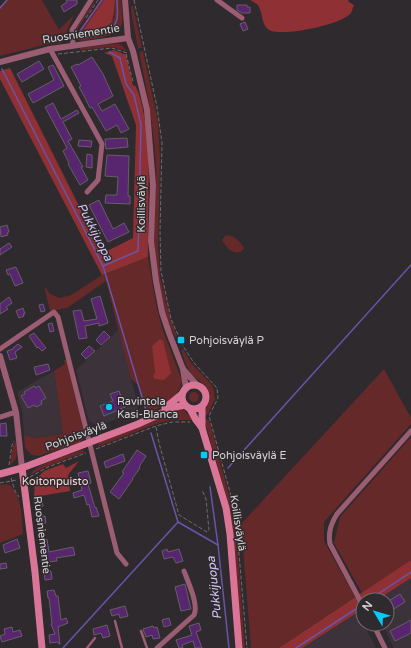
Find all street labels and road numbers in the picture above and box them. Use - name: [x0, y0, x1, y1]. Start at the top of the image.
- street label: Ruosniementie: [41, 21, 121, 47]
- street label: Koillisväylä: [135, 176, 148, 232]
- street label: Pohjoisväylä: [43, 418, 109, 454]
- street label: Koillisväylä: [227, 494, 249, 552]
- street label: Ruosniementie: [31, 495, 53, 575]

